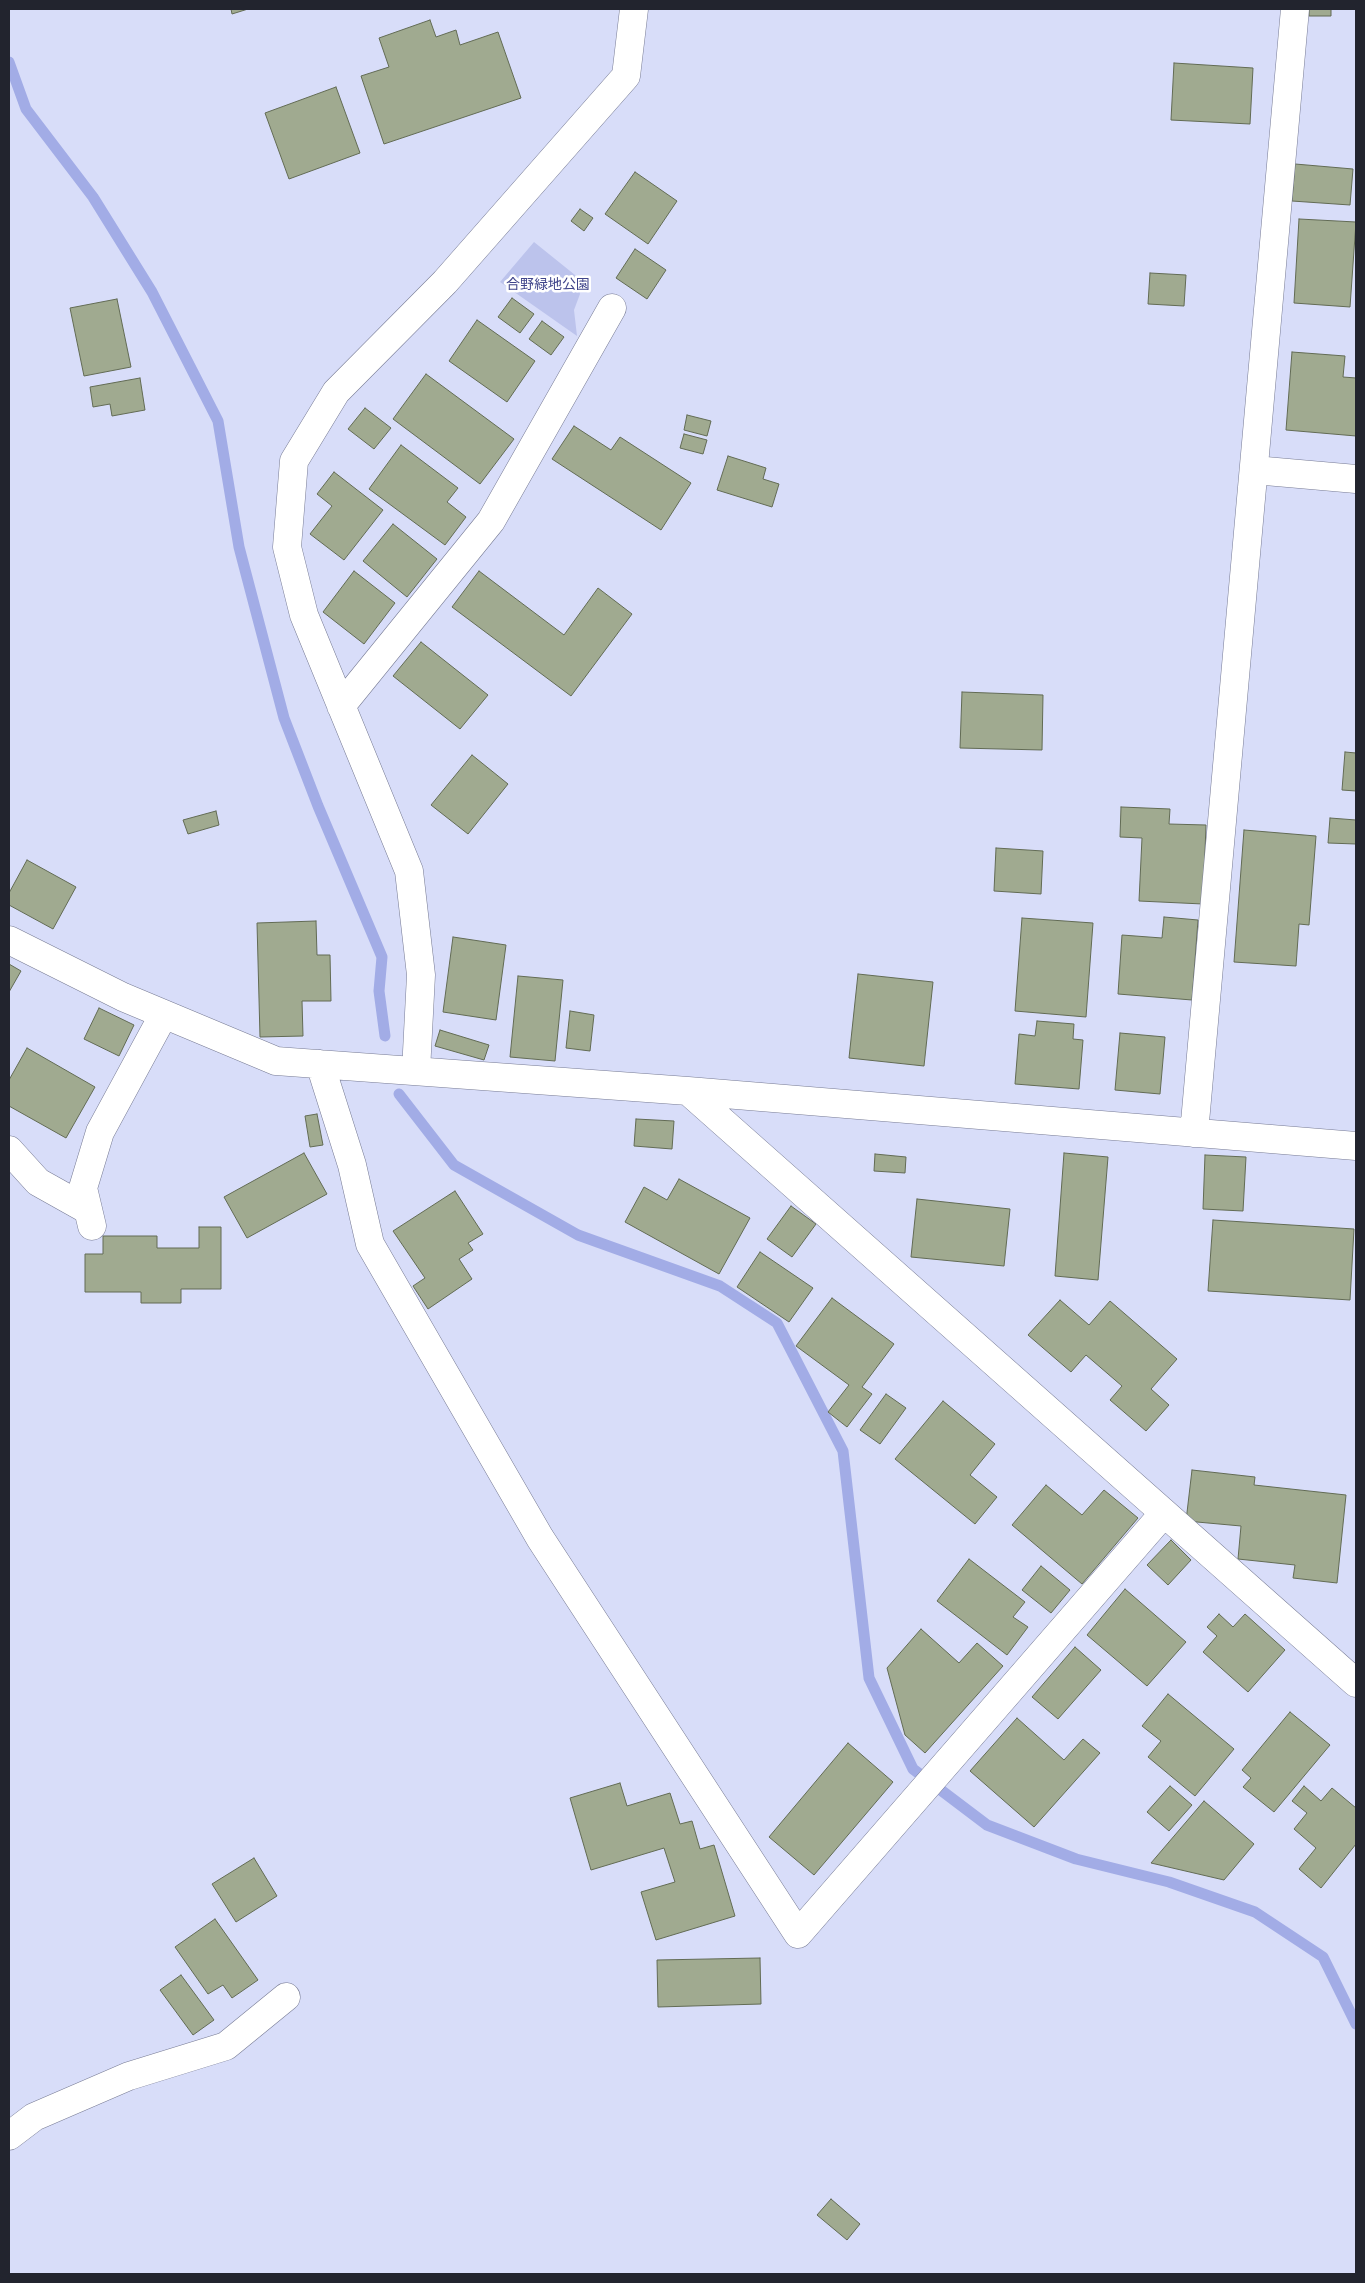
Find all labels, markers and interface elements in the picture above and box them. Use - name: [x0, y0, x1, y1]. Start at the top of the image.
- park label: 合野緑地公園: [506, 277, 590, 293]

